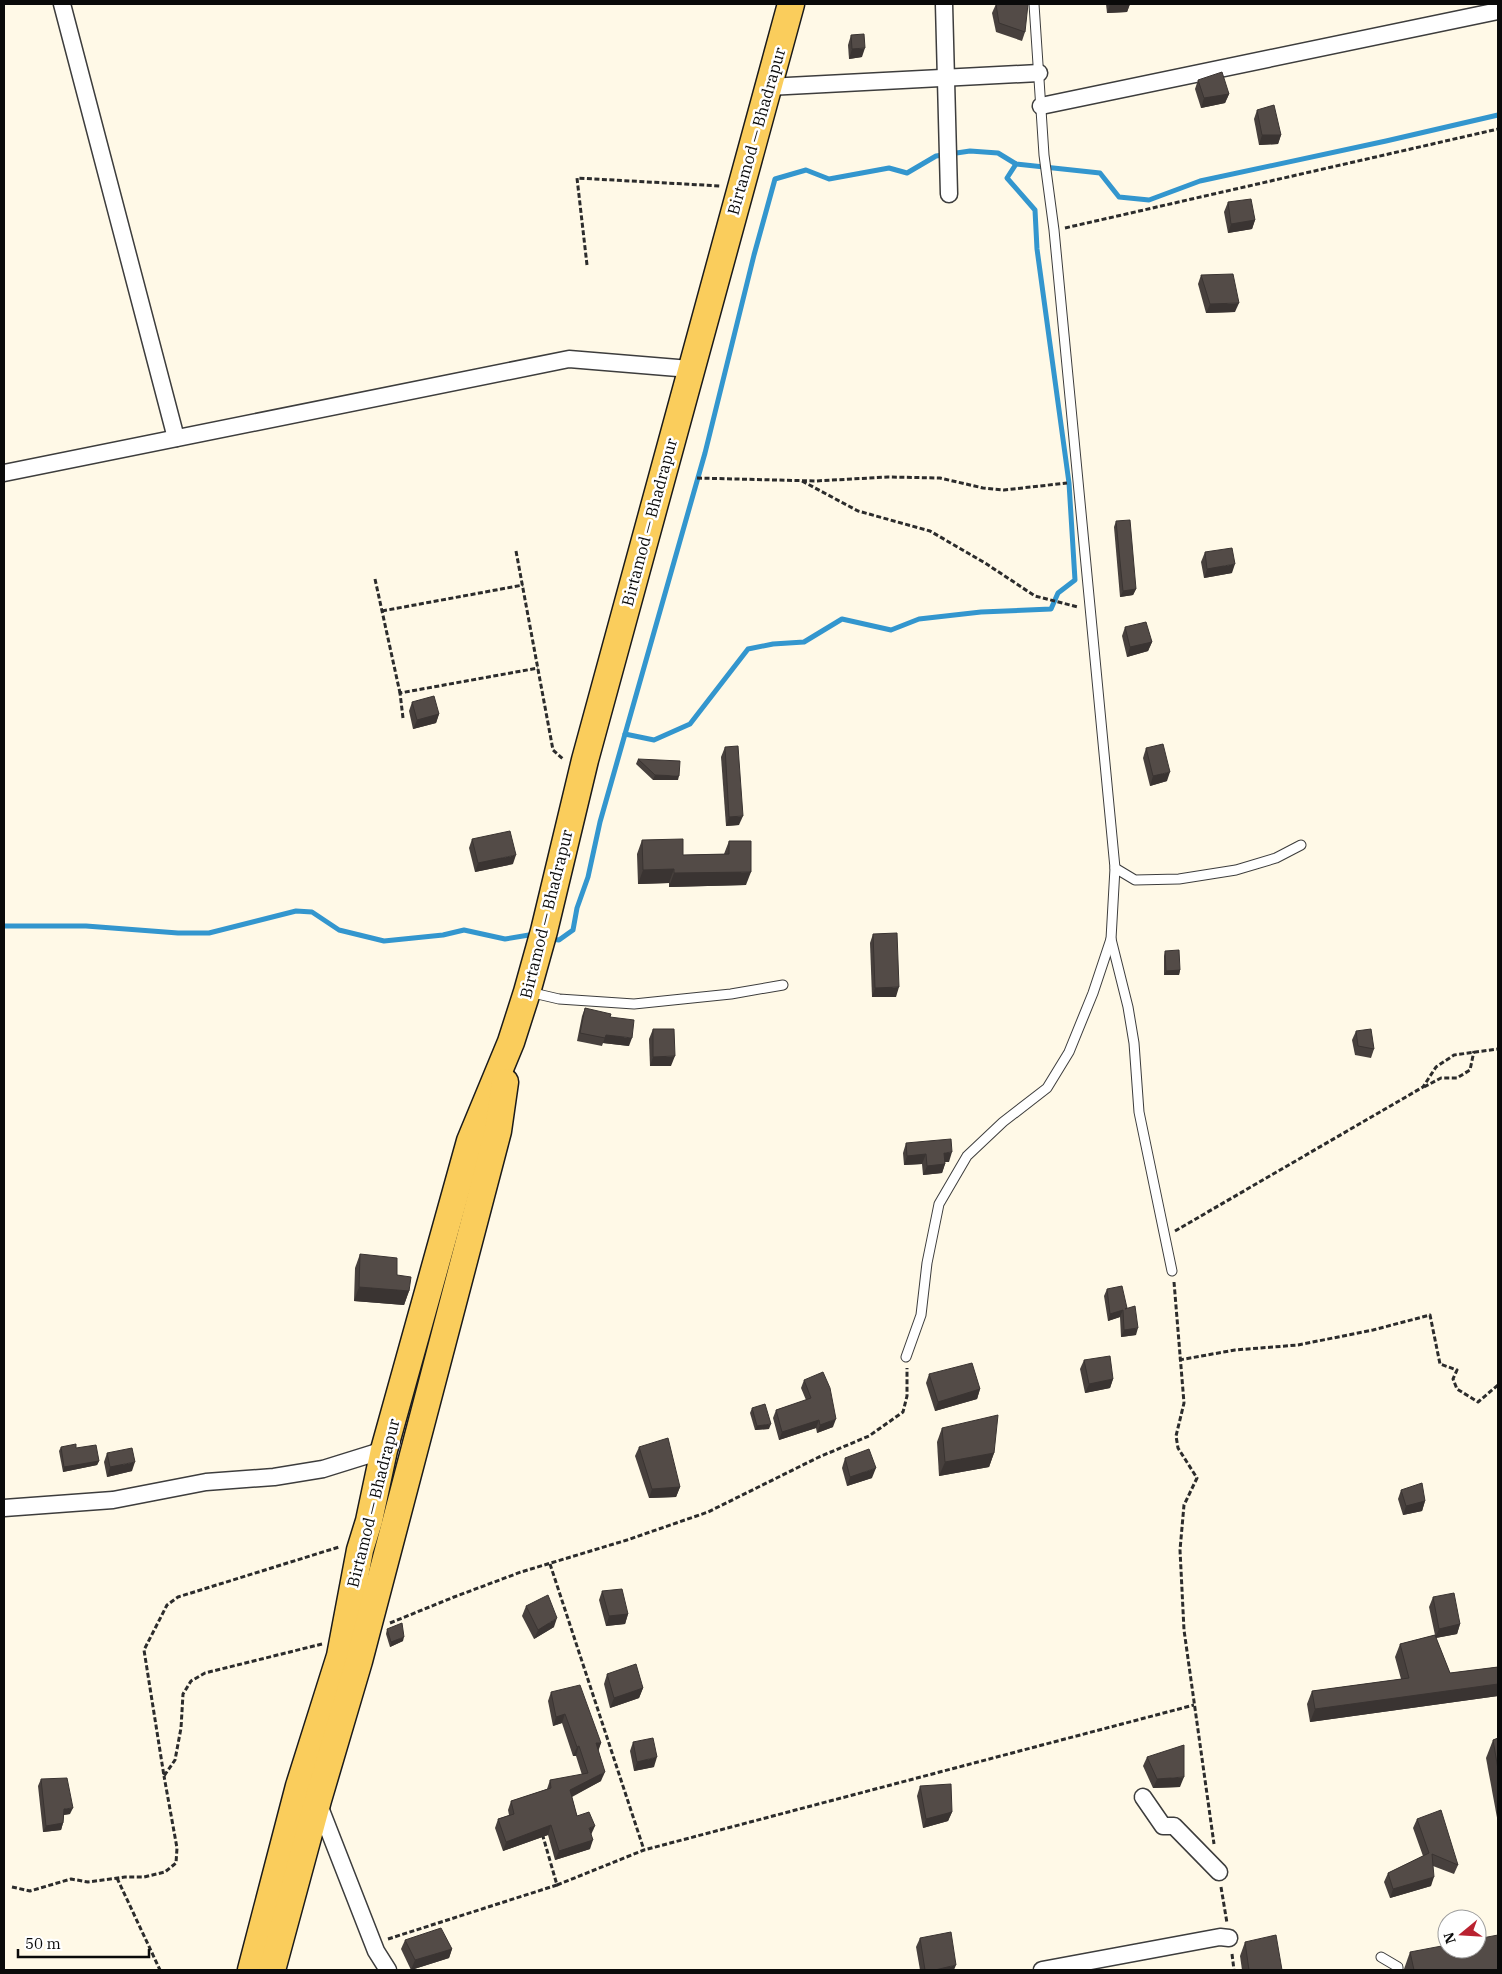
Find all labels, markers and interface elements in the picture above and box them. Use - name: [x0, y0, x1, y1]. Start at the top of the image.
- street label: Birtamod — Bhadrapur: [723, 45, 789, 217]
- street label: Birtamod — Bhadrapur: [617, 436, 681, 608]
- street label: Birtamod — Bhadrapur: [515, 828, 577, 1000]
- street label: Birtamod — Bhadrapur: [342, 1417, 404, 1589]
- north arrow: [1437, 1909, 1487, 1959]
- scale bar: [18, 1926, 149, 1958]
- text: N: [1439, 1930, 1460, 1946]
- text: 50 m: [25, 1934, 61, 1953]

